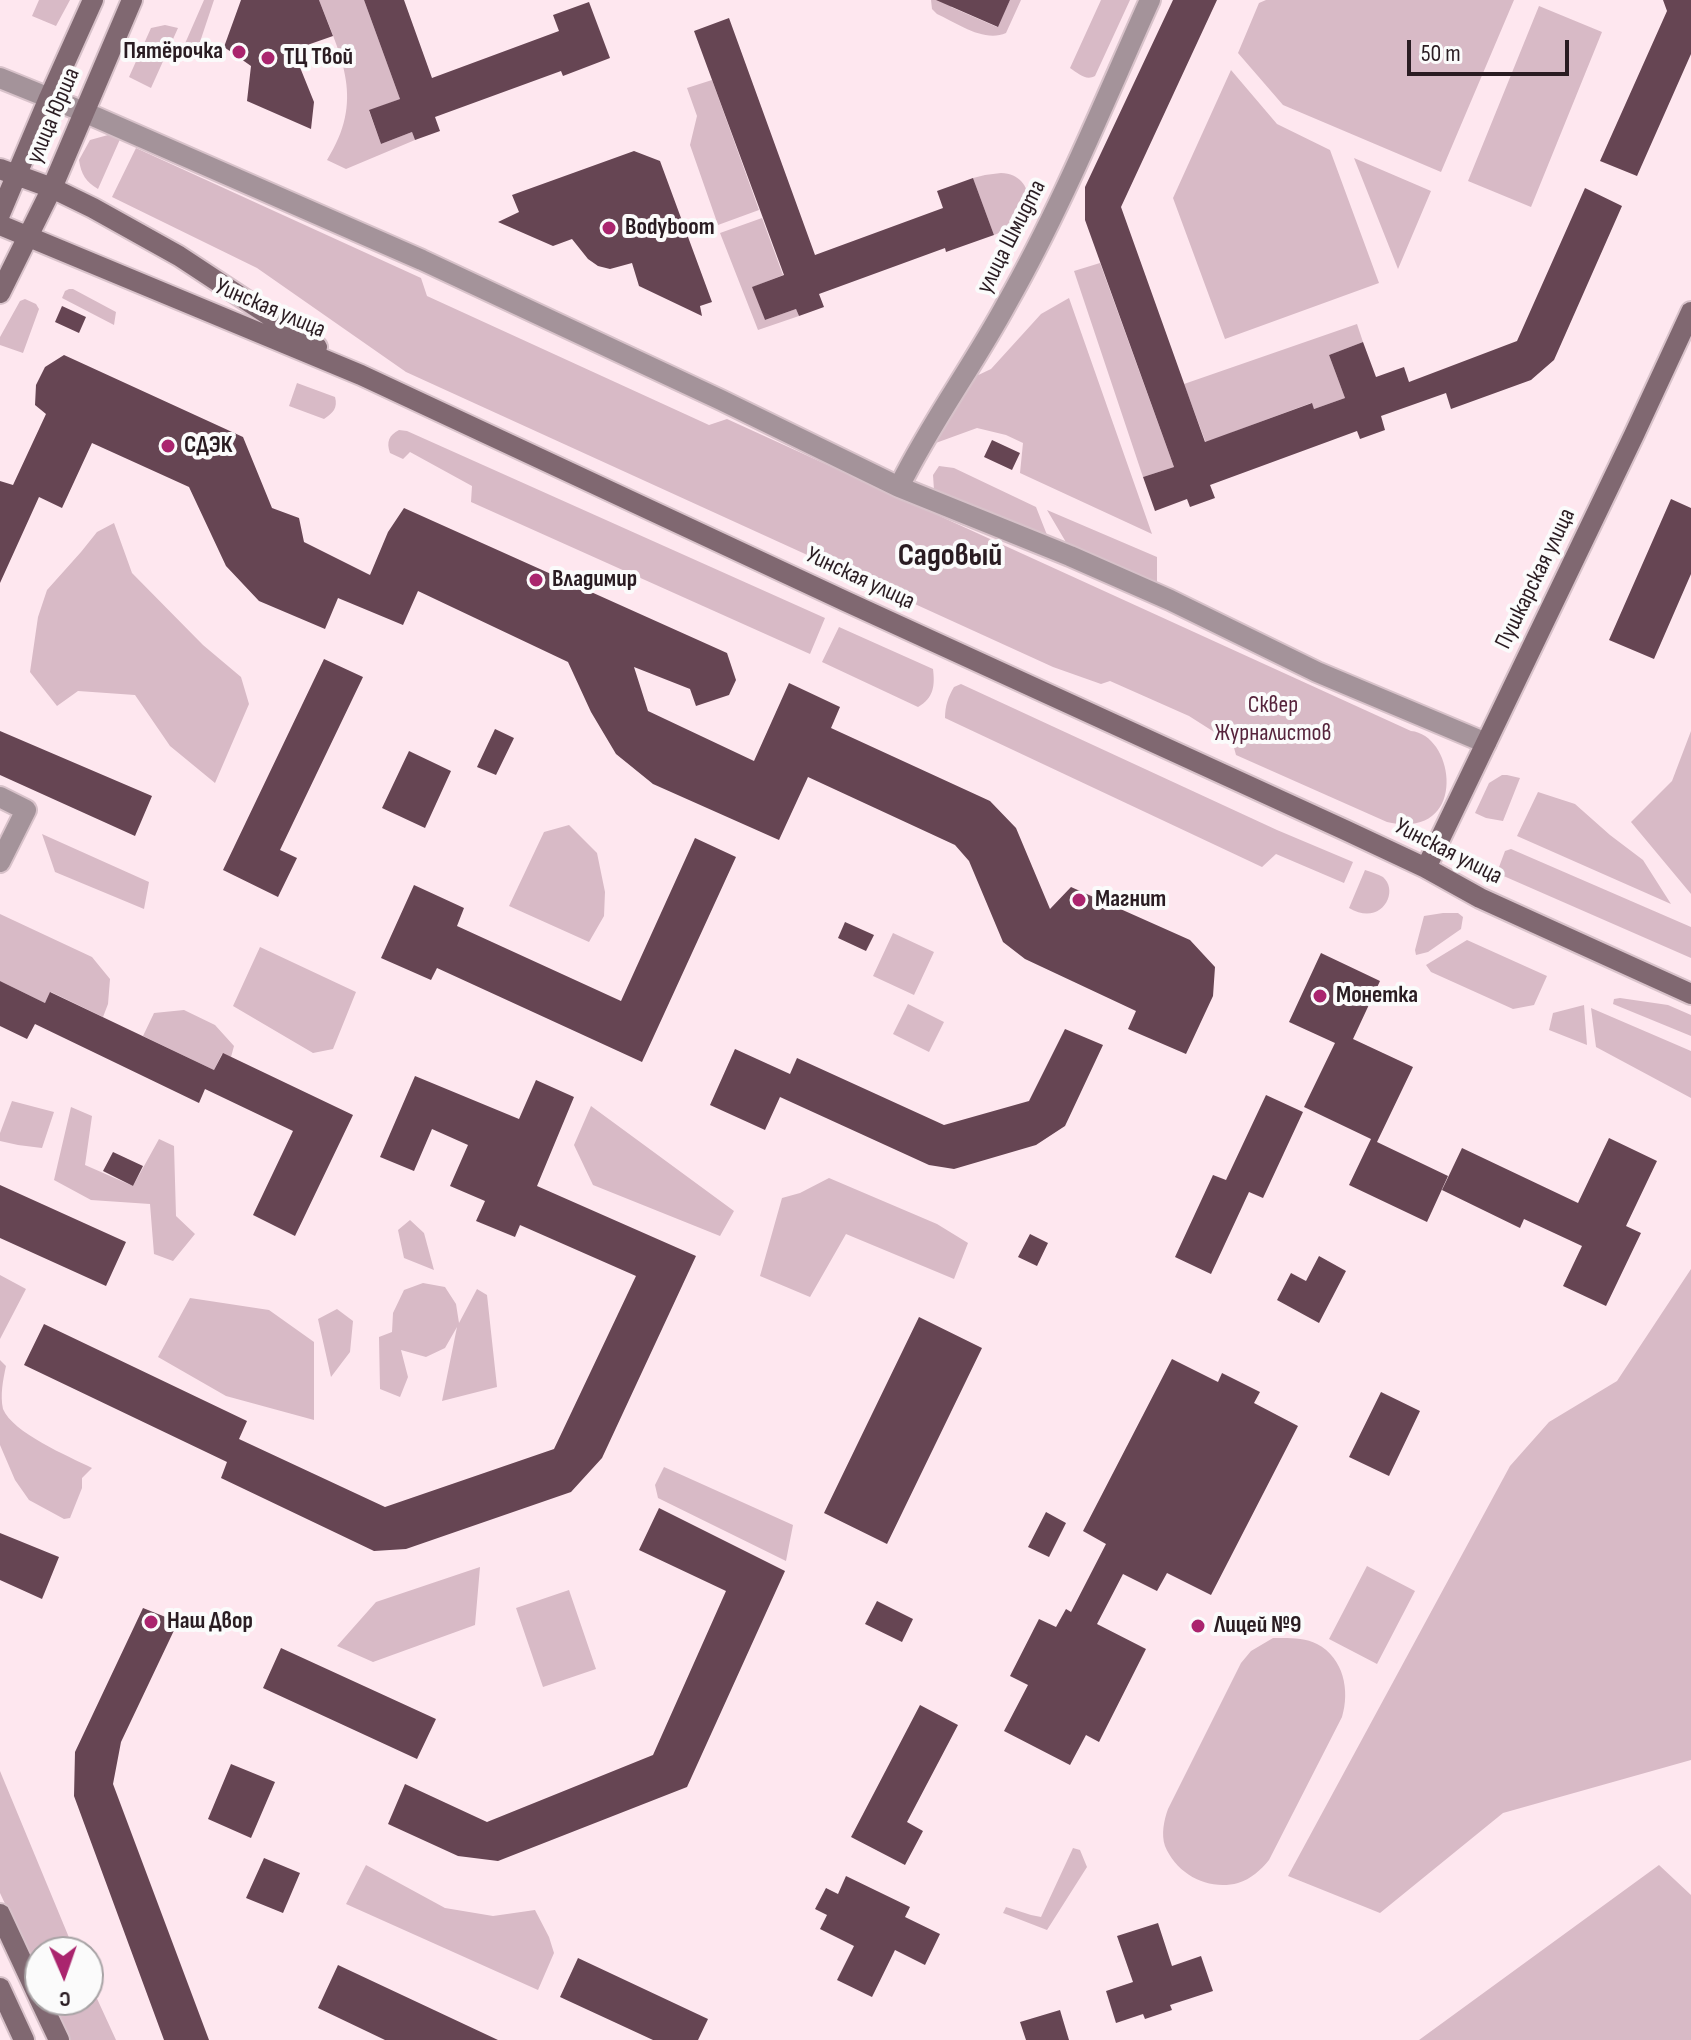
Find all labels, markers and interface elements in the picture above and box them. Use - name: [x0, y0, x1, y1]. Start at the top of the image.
- scale bar: [1411, 24, 1573, 74]
- place label: Пятёрочка: [123, 38, 223, 66]
- text: 50 m: [1421, 39, 1461, 68]
- marker: Пятёрочка: [230, 43, 248, 61]
- place label: ТЦ Твой: [284, 44, 353, 72]
- marker: ТЦ Твой: [259, 49, 277, 67]
- street label: улица Юрша: [21, 64, 87, 168]
- street label: улица Шмидта: [971, 175, 1053, 299]
- place label: Bodyboom: [625, 214, 715, 242]
- marker: Bodyboom: [600, 219, 618, 237]
- street label: Уинская улица: [211, 273, 329, 345]
- place label: СДЭК: [184, 432, 232, 460]
- marker: СДЭК: [159, 437, 177, 455]
- street label: Пушкарская улица: [1490, 504, 1582, 654]
- district label: Садовый: [898, 538, 1002, 576]
- street label: Уинская улица: [801, 541, 919, 617]
- place label: Владимир: [552, 566, 637, 594]
- marker: Владимир: [527, 571, 545, 589]
- park label: Сквер Журналистов: [1214, 692, 1332, 748]
- street label: Уинская улица: [1389, 813, 1507, 891]
- place label: Магнит: [1095, 886, 1166, 914]
- marker: Магнит: [1070, 891, 1088, 909]
- place label: Монетка: [1336, 982, 1418, 1010]
- marker: Монетка: [1311, 987, 1329, 1005]
- place label: Наш Двор: [167, 1608, 253, 1636]
- place label: Лицей №9: [1214, 1612, 1301, 1640]
- marker: Наш Двор: [142, 1613, 160, 1631]
- marker: Лицей №9: [1189, 1617, 1207, 1635]
- north arrow: [24, 1936, 104, 2016]
- text: С: [59, 1985, 71, 2012]

